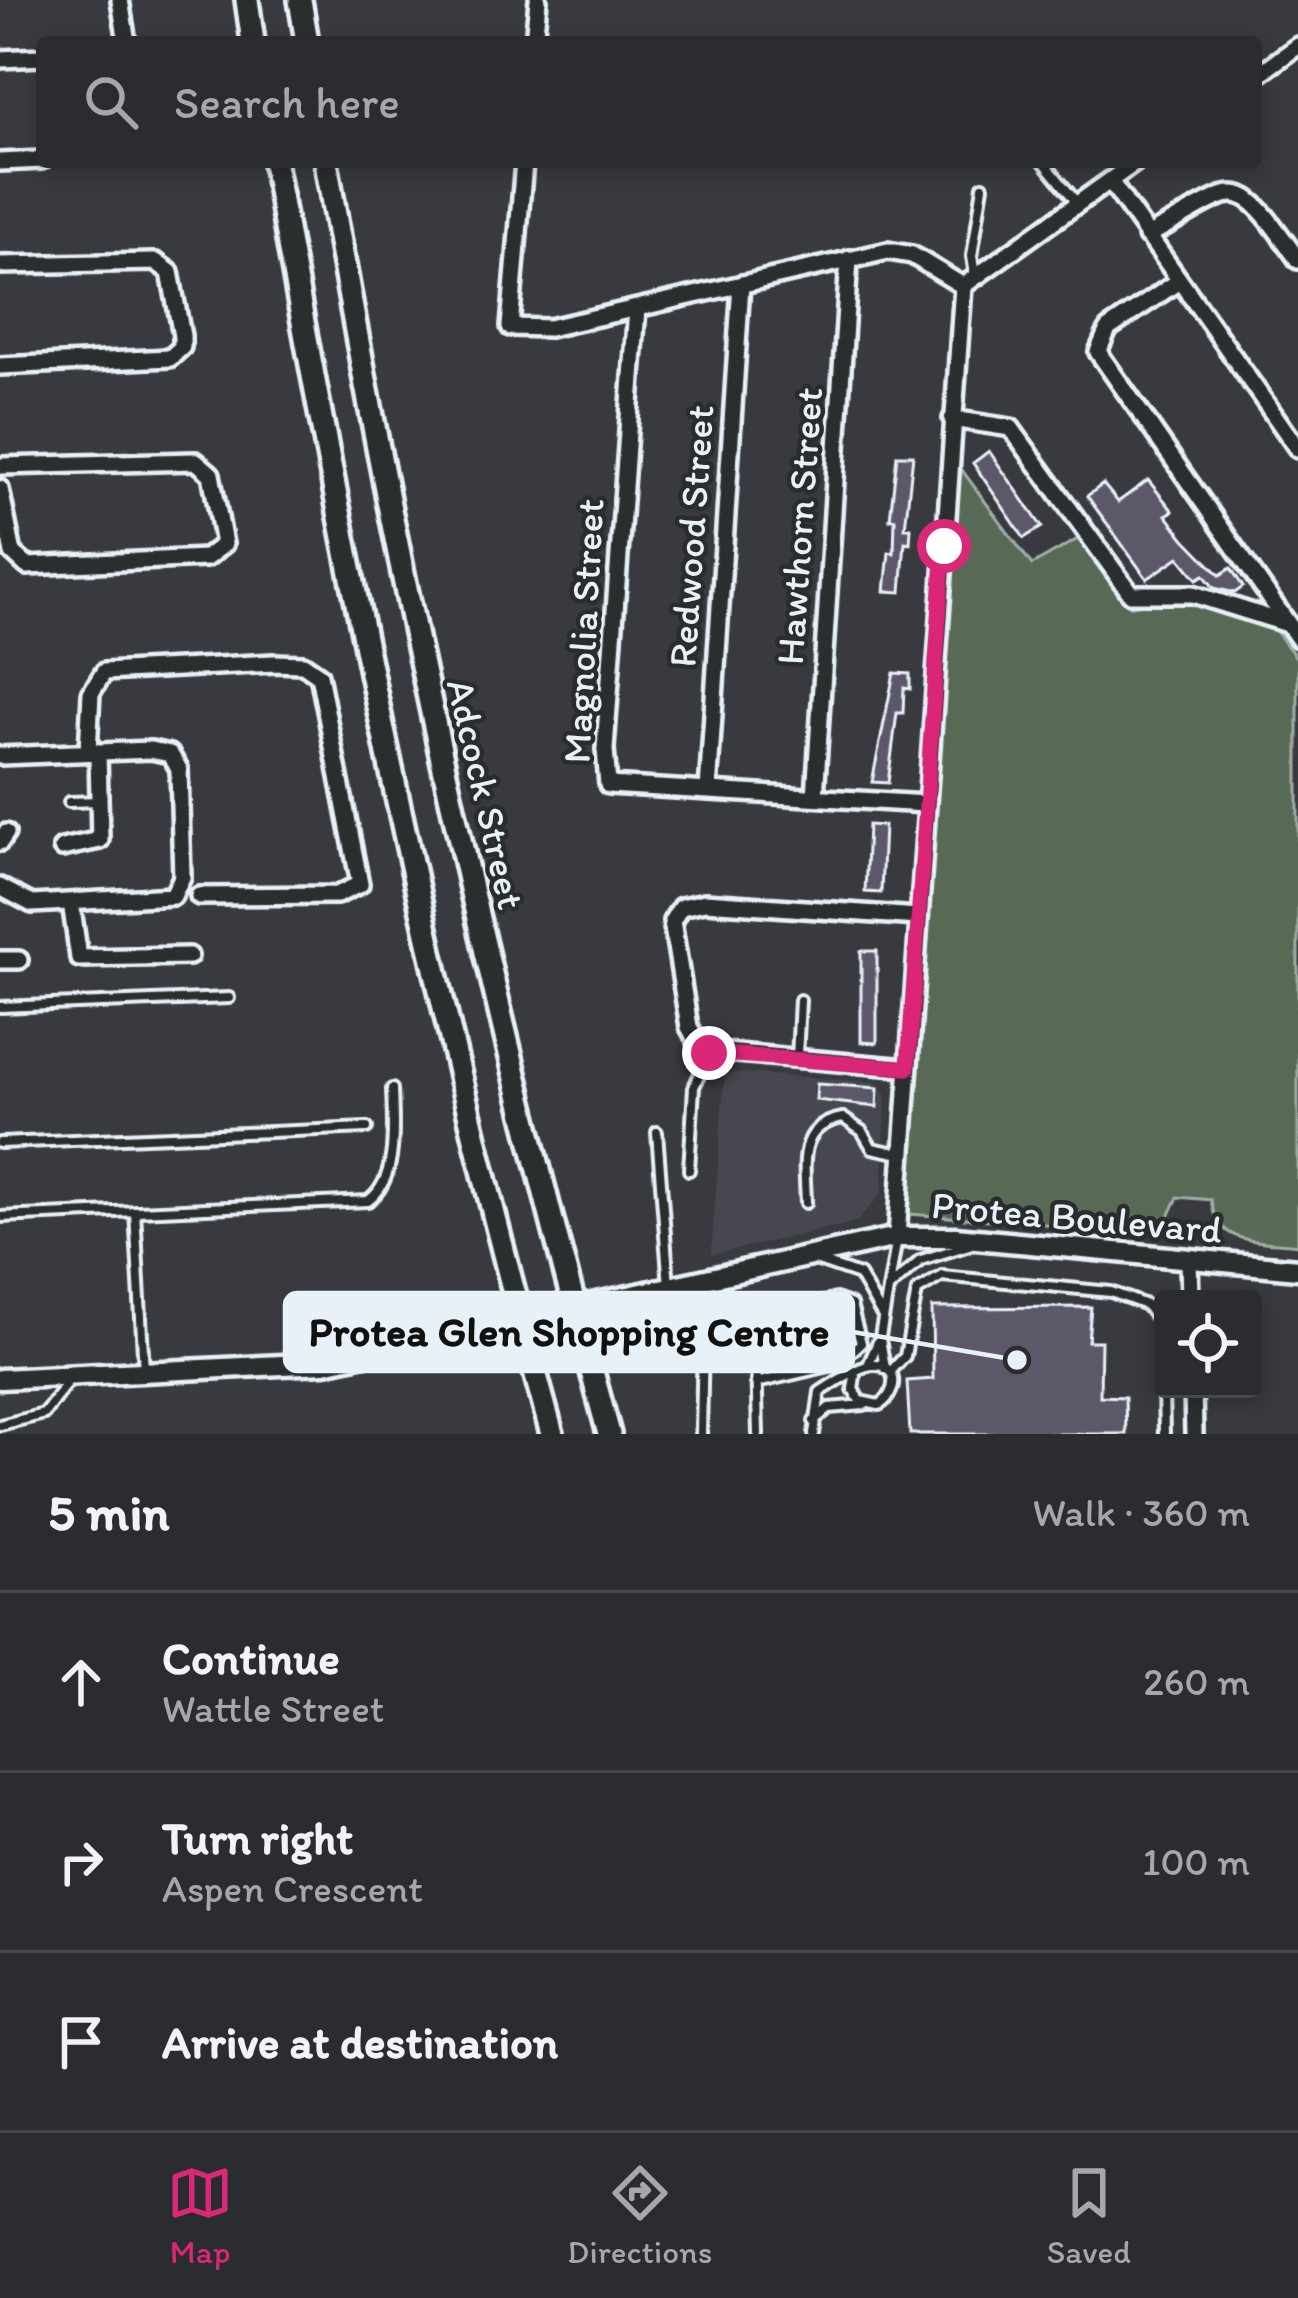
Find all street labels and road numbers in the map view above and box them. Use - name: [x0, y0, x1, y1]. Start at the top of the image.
- street label: Hawthorn Street: [766, 386, 832, 666]
- street label: Redwood Street: [658, 403, 724, 669]
- street label: Magnolia Street: [553, 498, 613, 764]
- street label: Adcock Street: [437, 674, 535, 914]
- street label: Protea Boulevard: [930, 1181, 1225, 1253]

